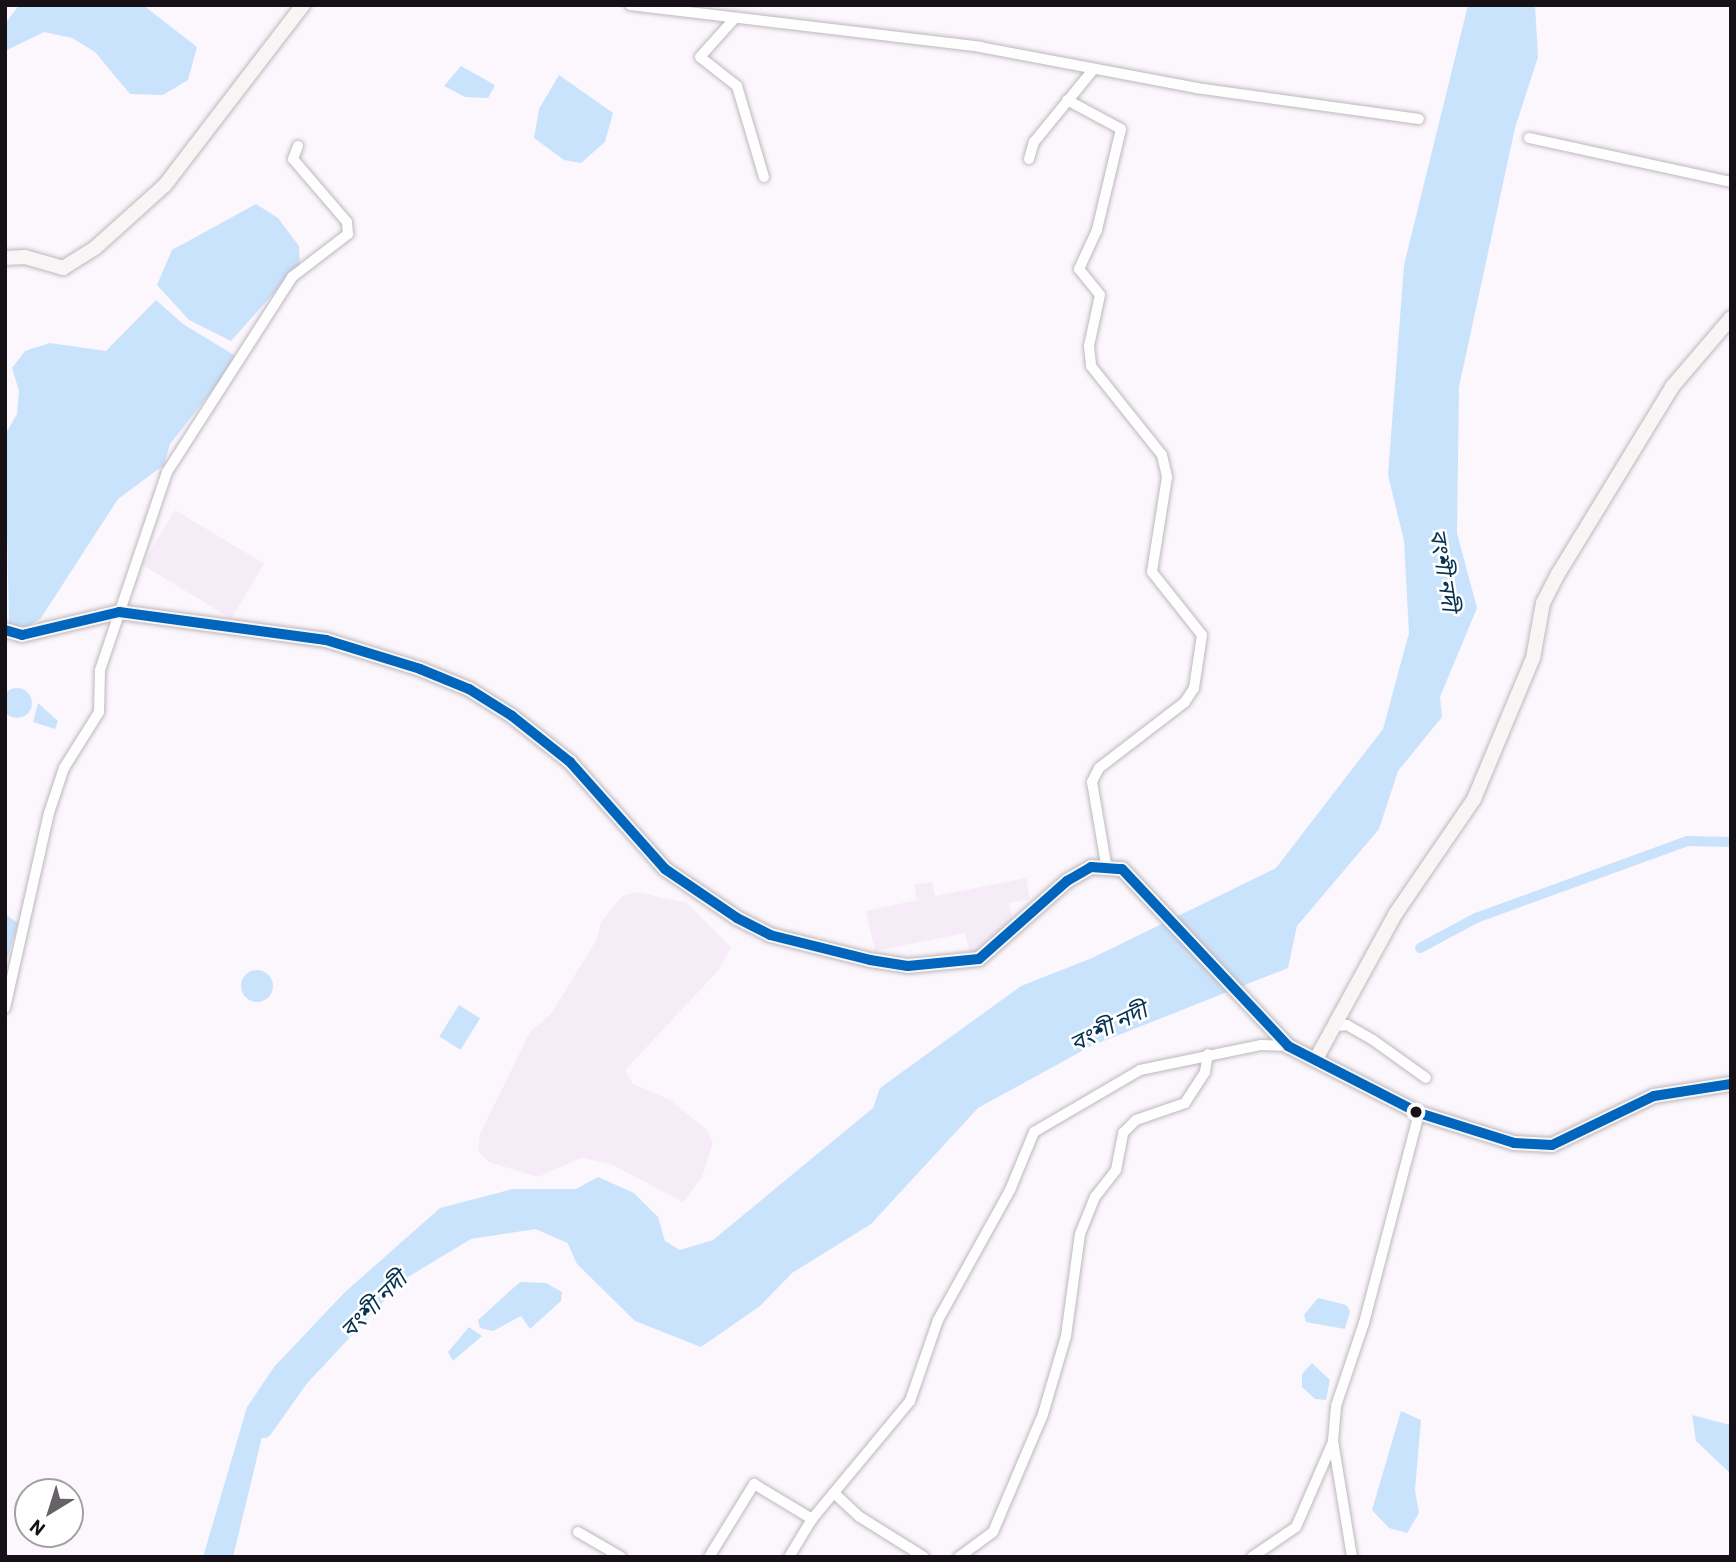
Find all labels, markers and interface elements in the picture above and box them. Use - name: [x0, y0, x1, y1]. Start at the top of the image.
- water label: বংশী নদী: [1425, 527, 1465, 613]
- water label: বংশী নদী: [1065, 995, 1151, 1057]
- unlabelled marker: [1409, 1105, 1423, 1119]
- water label: বংশী নদী: [334, 1265, 412, 1343]
- north arrow: [14, 1478, 84, 1548]
- text: N: [25, 1515, 49, 1541]

